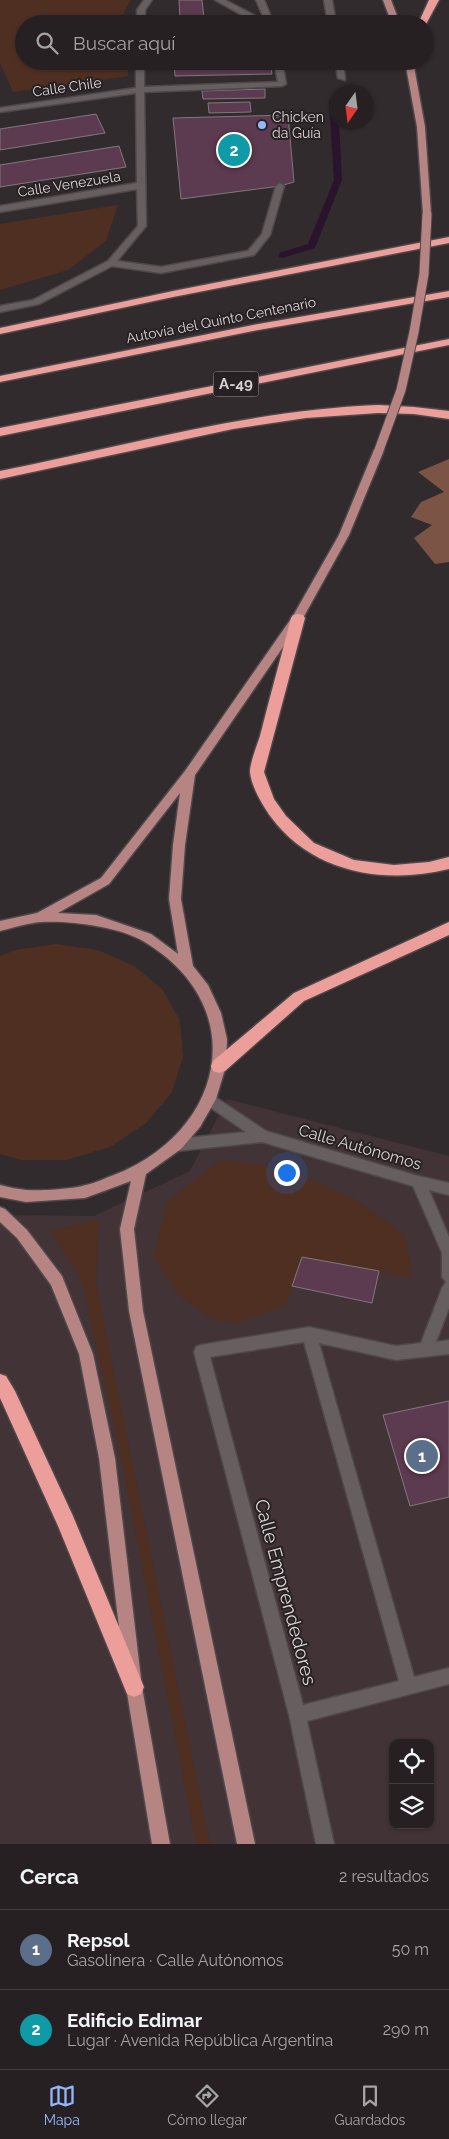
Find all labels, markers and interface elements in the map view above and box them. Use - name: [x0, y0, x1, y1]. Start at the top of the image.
- search box: [15, 15, 434, 70]
- icon: search: [33, 29, 61, 57]
- text: Buscar aquí: [73, 32, 175, 54]
- street label: Calle Chile: [31, 74, 103, 100]
- north arrow: [329, 85, 374, 130]
- place label: Chicken da Guía: [272, 109, 324, 141]
- marker: Chicken da Guía: [256, 119, 268, 131]
- pin: 2: [218, 131, 250, 169]
- street label: Calle Venezuela: [16, 168, 122, 200]
- street label: Autovía del Quinto Centenario: [125, 294, 317, 346]
- road number: A-49: [214, 372, 258, 396]
- street label: Calle Autónomos: [296, 1120, 424, 1174]
- your location: [274, 1160, 300, 1186]
- pin: 1: [406, 1437, 438, 1475]
- street label: Calle Emprendedores: [251, 1497, 321, 1687]
- map controls: [389, 1739, 434, 1829]
- button: locate: [389, 1739, 434, 1784]
- button: layers: [389, 1784, 434, 1829]
- text: Cerca: [20, 1864, 79, 1889]
- text: 2 resultados: [339, 1867, 429, 1886]
- text: Repsol: [67, 1929, 130, 1951]
- text: 1: [32, 1940, 40, 1959]
- text: 50 m: [392, 1940, 429, 1959]
- text: Gasolinera · Calle Autónomos: [67, 1951, 284, 1970]
- text: Edificio Edimar: [67, 2009, 202, 2031]
- text: 2: [31, 2020, 41, 2039]
- text: 290 m: [383, 2020, 429, 2039]
- text: Lugar · Avenida República Argentina: [67, 2031, 333, 2050]
- tab: Mapa: [44, 2082, 80, 2128]
- tab: Cómo llegar: [167, 2082, 247, 2128]
- tab: Guardados: [334, 2082, 405, 2128]

